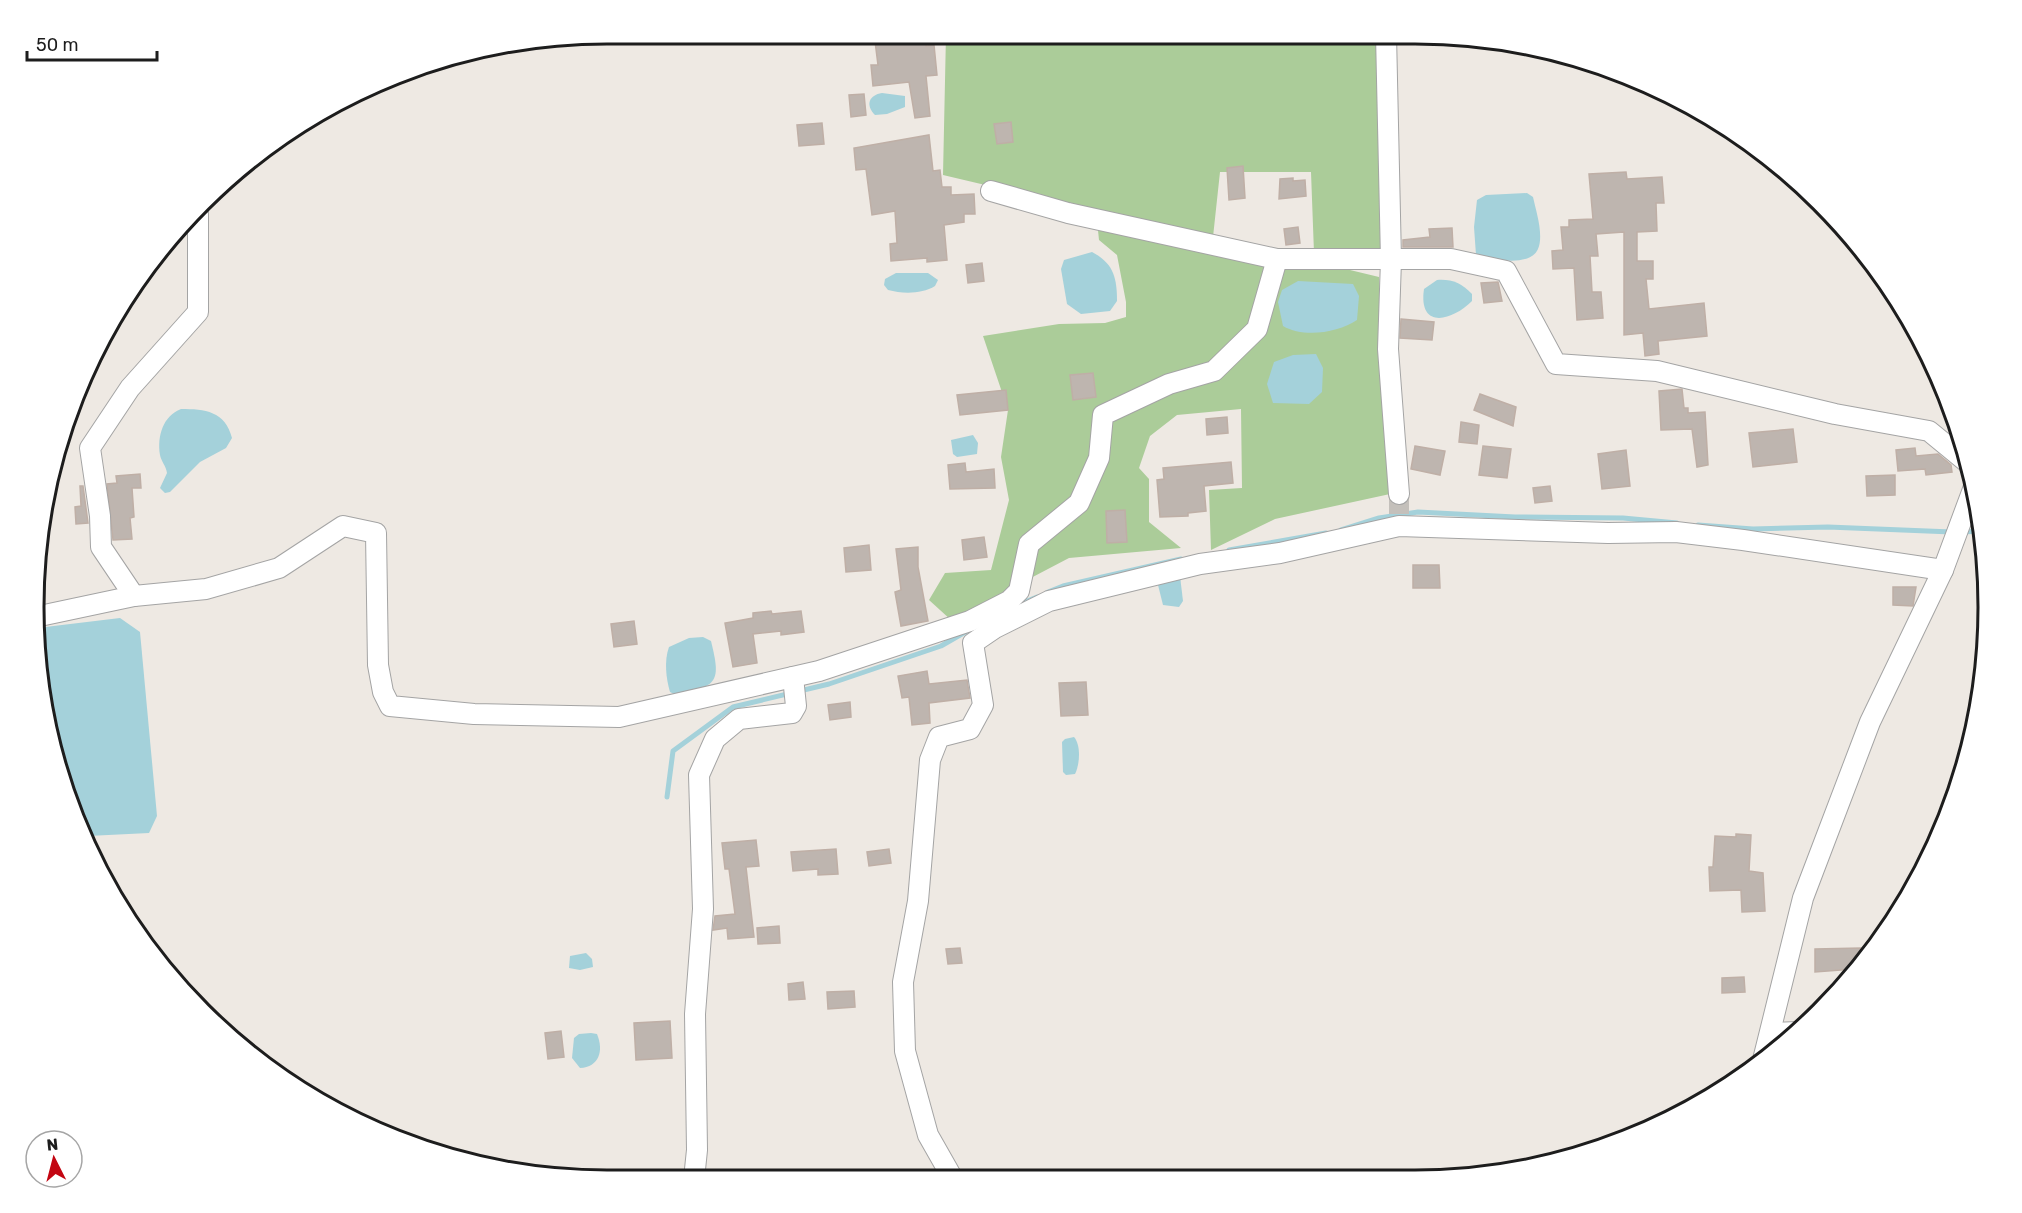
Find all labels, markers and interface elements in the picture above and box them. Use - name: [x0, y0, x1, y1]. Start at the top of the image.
- scale bar: [27, 24, 158, 62]
- text: 50 m: [36, 34, 79, 56]
- north arrow: [24, 1129, 84, 1189]
- text: N: [46, 1135, 59, 1155]

